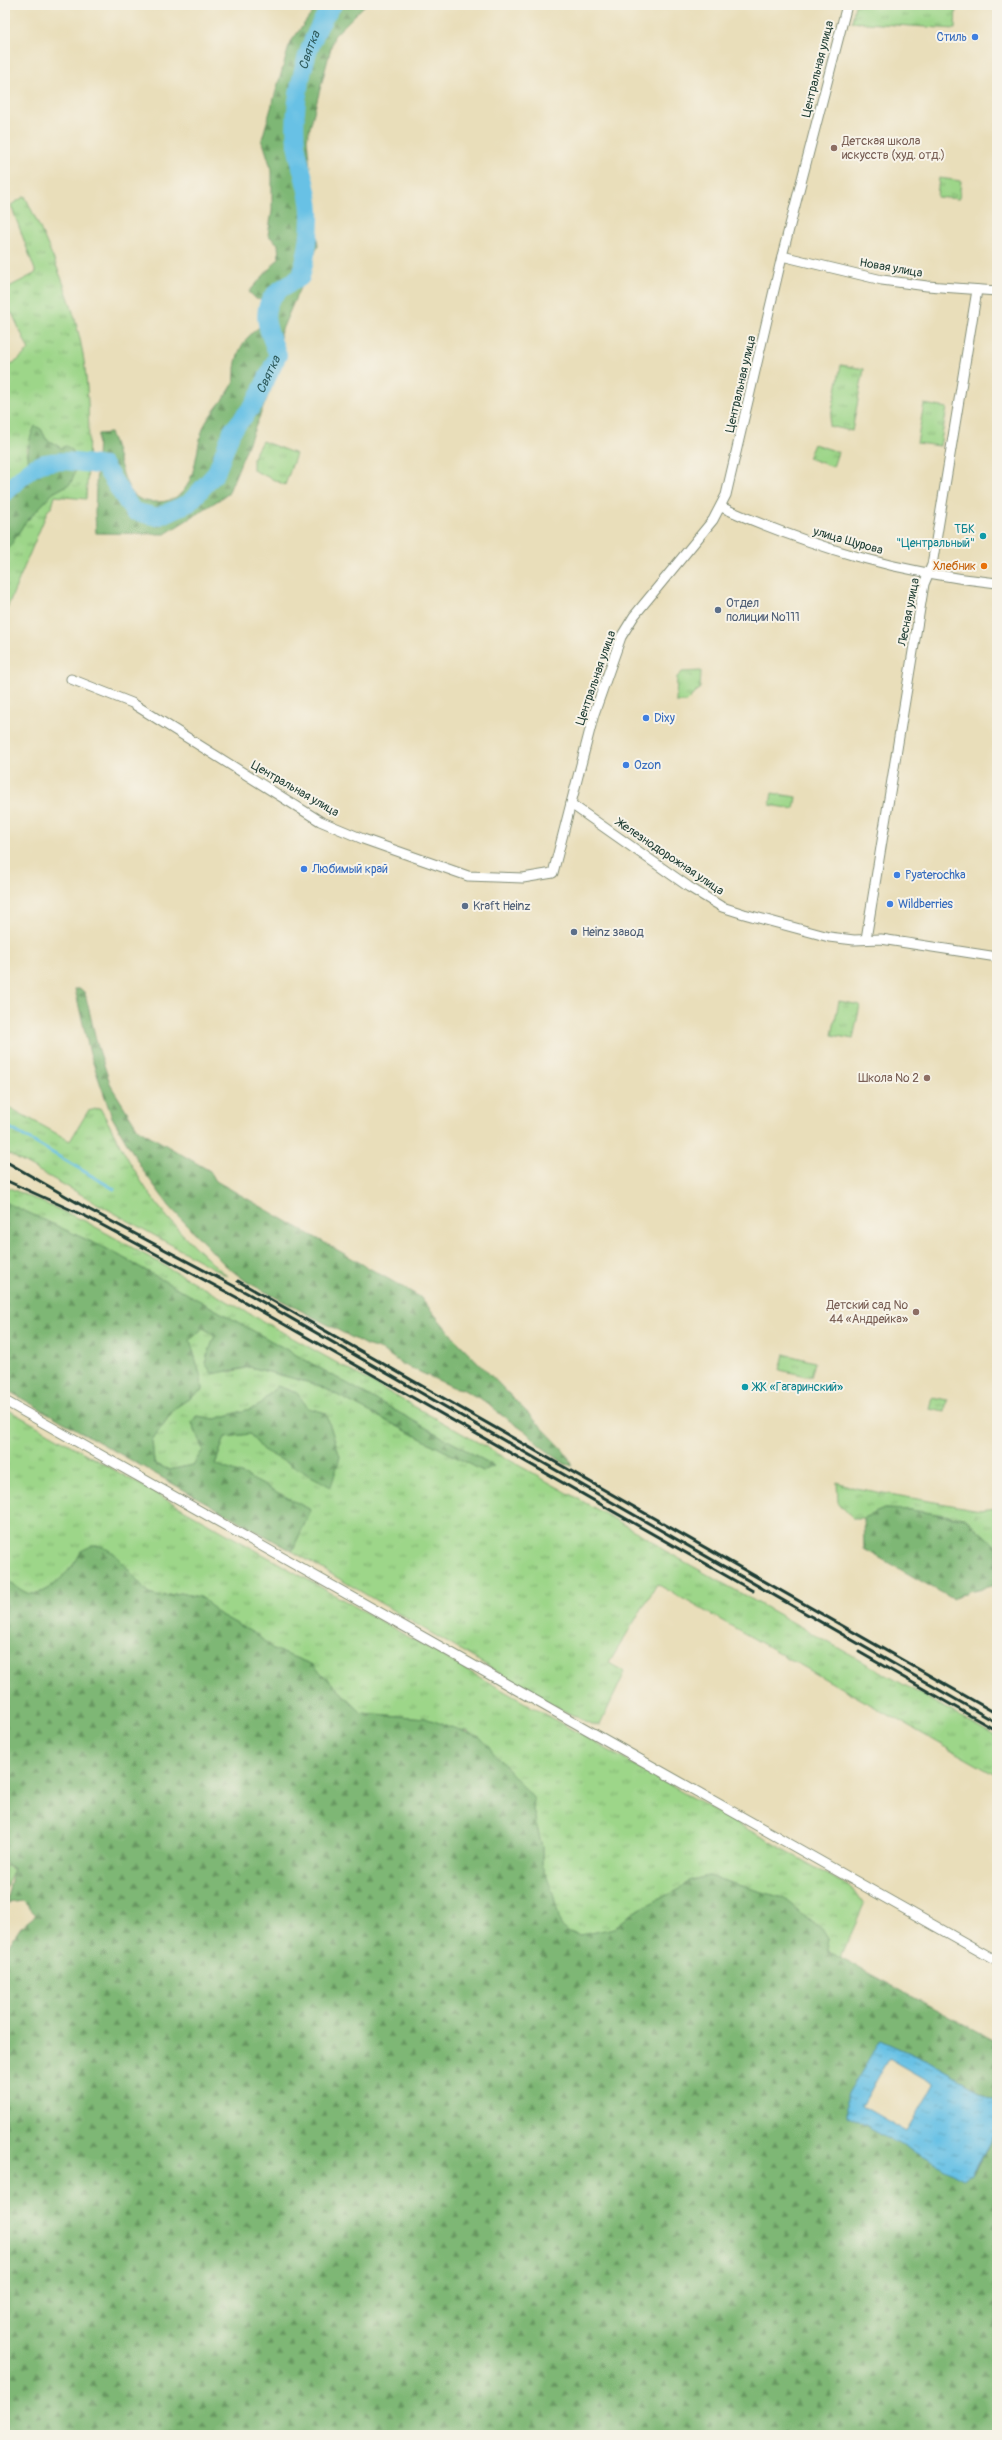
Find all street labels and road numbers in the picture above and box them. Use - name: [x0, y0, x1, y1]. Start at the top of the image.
- street label: Центральная улица: [799, 19, 837, 119]
- street label: Новая улица: [858, 255, 924, 281]
- street label: Центральная улица: [723, 334, 760, 434]
- street label: улица Щурова: [810, 524, 885, 558]
- street label: Лесная улица: [895, 576, 923, 648]
- street label: Центральная улица: [573, 628, 619, 727]
- street label: Центральная улица: [248, 758, 342, 821]
- street label: Железнодорожная улица: [612, 814, 727, 899]

